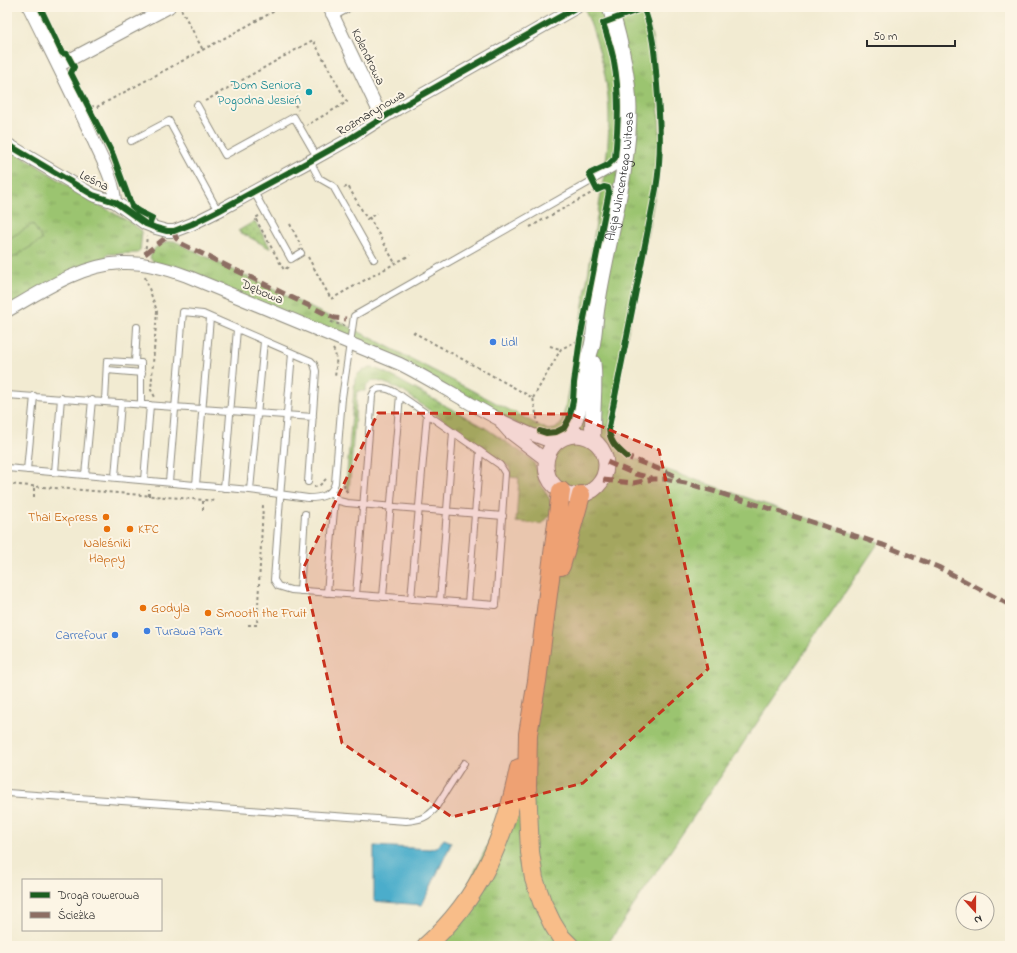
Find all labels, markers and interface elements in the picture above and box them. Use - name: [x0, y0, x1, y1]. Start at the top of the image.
- scale bar: [867, 22, 955, 48]
- street label: Kolendrowa: [346, 26, 390, 88]
- text: 50 m: [873, 28, 897, 46]
- place label: Dom Seniora Pogodna Jesień: [218, 76, 301, 111]
- street label: Rozmarynowa: [333, 85, 409, 142]
- marker: Dom Seniora Pogodna Jesień: [304, 87, 314, 97]
- street label: Aleja Wincentego Witosa: [600, 112, 638, 243]
- street label: Leśna: [76, 166, 112, 196]
- street label: Dębowa: [237, 274, 286, 309]
- place label: Lidl: [501, 333, 518, 352]
- marker: Lidl: [488, 337, 498, 347]
- place label: Thai Express: [28, 508, 98, 527]
- marker: Thai Express: [101, 512, 111, 522]
- place label: KFC: [138, 520, 159, 539]
- marker: Naleśniki Happy: [102, 524, 112, 534]
- marker: KFC: [125, 524, 135, 534]
- place label: Naleśniki Happy: [83, 534, 131, 569]
- place label: Godyla: [151, 599, 190, 619]
- marker: Godyla: [138, 603, 148, 613]
- place label: Smooth the Fruit: [216, 604, 308, 623]
- marker: Smooth the Fruit: [203, 608, 213, 618]
- place label: Turawa Park: [155, 622, 223, 641]
- place label: Carrefour: [56, 626, 108, 645]
- marker: Turawa Park: [142, 626, 152, 636]
- marker: Carrefour: [110, 630, 120, 640]
- legend: [22, 879, 162, 931]
- text: Droga rowerowa: [57, 887, 139, 906]
- north arrow: [955, 891, 995, 931]
- text: Ścieżka: [58, 907, 95, 925]
- text: N: [972, 911, 985, 928]

